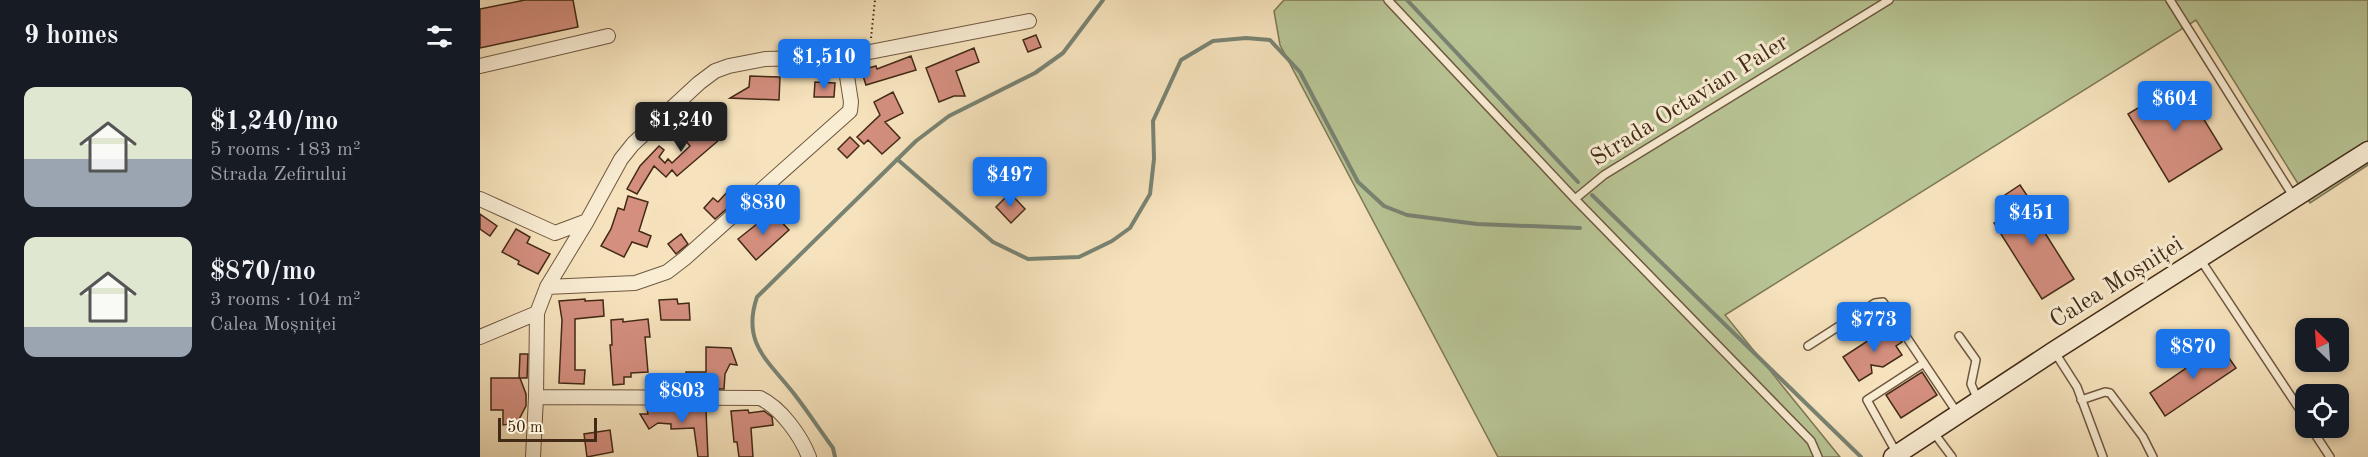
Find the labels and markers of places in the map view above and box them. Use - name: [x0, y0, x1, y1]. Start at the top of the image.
- pin: $1,510: [775, 39, 873, 90]
- pin: $604: [2139, 81, 2211, 132]
- pin: $1,240: [632, 102, 730, 153]
- pin: $497: [974, 157, 1046, 208]
- pin: $830: [727, 185, 799, 236]
- pin: $451: [1996, 195, 2068, 246]
- pin: $773: [1838, 302, 1910, 353]
- pin: $870: [2157, 329, 2229, 380]
- pin: $803: [646, 373, 718, 424]

